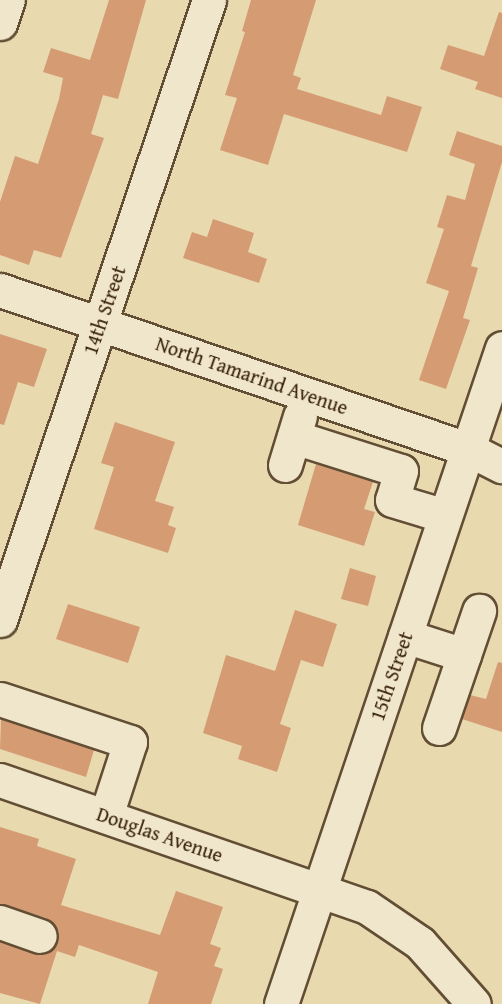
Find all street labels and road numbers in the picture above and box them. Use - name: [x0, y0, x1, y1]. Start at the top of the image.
- street label: 14th Street: [78, 262, 130, 358]
- street label: North Tamarind Avenue: [153, 331, 351, 419]
- street label: 15th Street: [365, 628, 417, 724]
- street label: Douglas Avenue: [94, 801, 226, 867]

